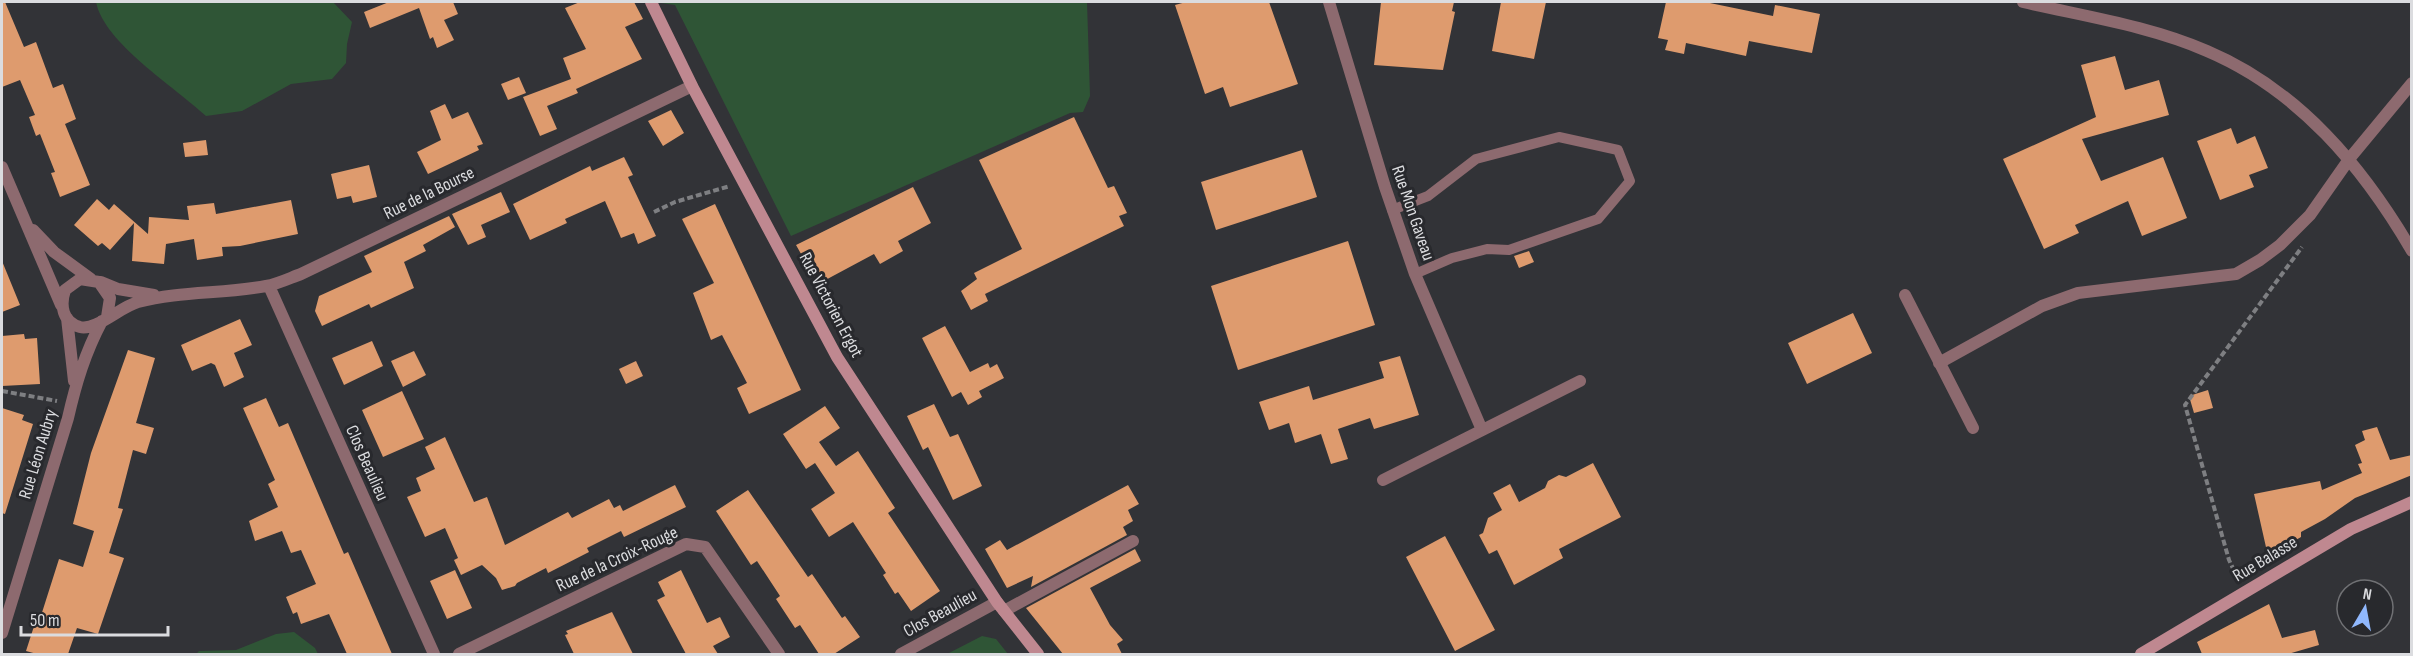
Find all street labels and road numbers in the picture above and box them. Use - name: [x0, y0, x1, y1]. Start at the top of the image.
- street label: Rue de la Bourse: [380, 162, 478, 224]
- street label: Rue Mon Gaveau: [1387, 163, 1439, 263]
- street label: Rue Victorien Ergot: [795, 249, 868, 361]
- street label: Rue Léon Aubry: [14, 407, 62, 501]
- street label: Clos Beaulieu: [341, 422, 393, 504]
- street label: Rue de la Croix-Rouge: [553, 522, 681, 596]
- street label: Rue Balasse: [2229, 532, 2301, 586]
- street label: Clos Beaulieu: [900, 584, 980, 642]

